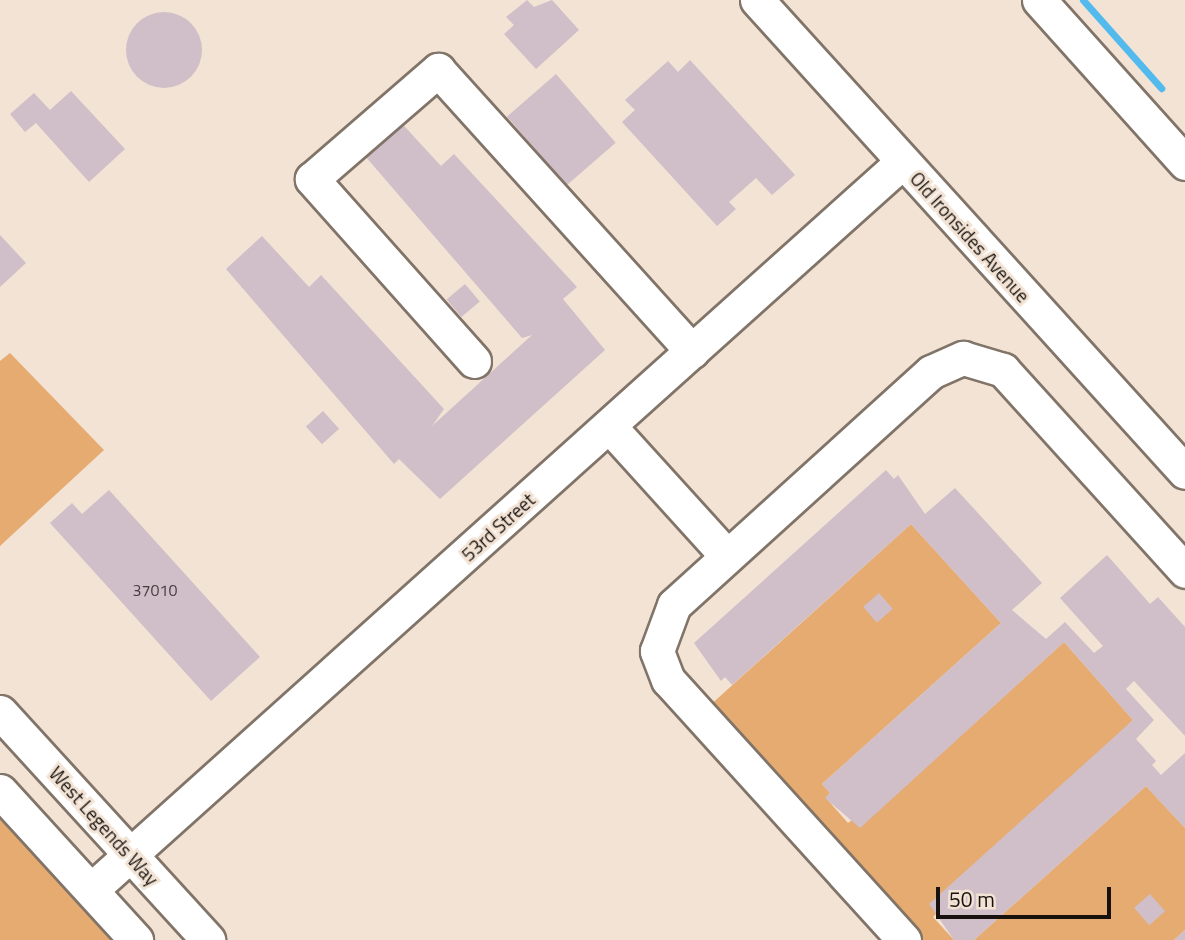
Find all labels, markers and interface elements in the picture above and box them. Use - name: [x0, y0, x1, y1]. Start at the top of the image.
- street label: Old Ironsides Avenue: [905, 167, 1035, 307]
- street label: 53rd Street: [457, 488, 539, 566]
- house number: 37010: [133, 580, 177, 600]
- street label: West Legends Way: [45, 762, 163, 890]
- scale bar: [940, 874, 1115, 918]
- text: 50 m: [949, 883, 995, 915]

